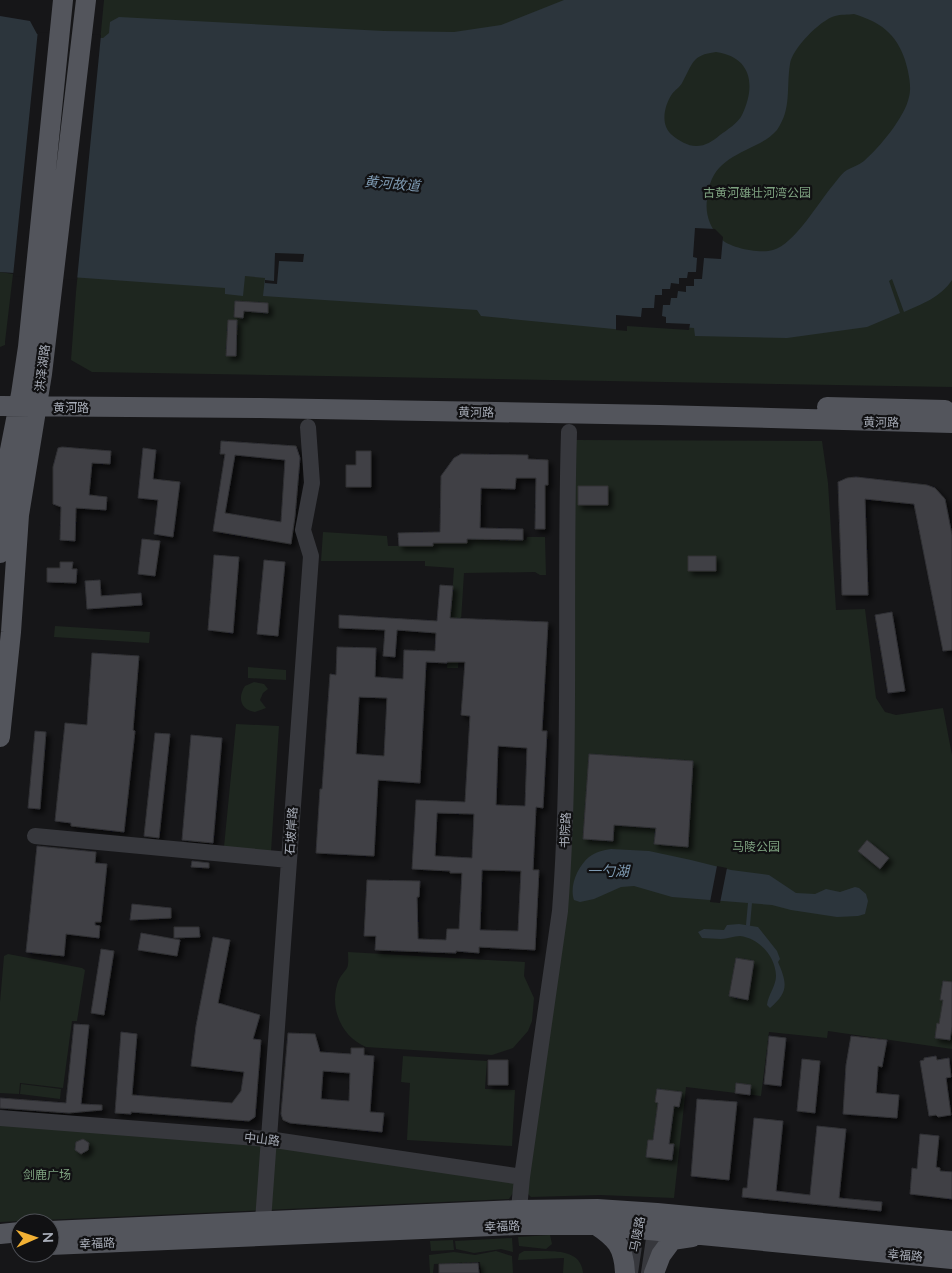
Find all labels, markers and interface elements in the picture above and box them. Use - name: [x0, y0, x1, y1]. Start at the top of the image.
- water label: 黄河故道: [363, 172, 423, 194]
- park label: 古黄河雄壮河湾公园: [703, 185, 811, 200]
- street label: 洪泽湖路: [32, 343, 52, 393]
- street label: 黄河路: [53, 400, 89, 415]
- street label: 黄河路: [458, 404, 494, 420]
- street label: 黄河路: [863, 414, 899, 430]
- street label: 石坡岸路: [282, 807, 300, 855]
- street label: 书院路: [557, 812, 573, 848]
- park label: 马陵公园: [732, 839, 780, 854]
- water label: 一勺湖: [587, 862, 631, 879]
- street label: 中山路: [243, 1130, 281, 1148]
- park label: 剑鹿广场: [23, 1167, 71, 1182]
- north arrow: [10, 1213, 60, 1263]
- street label: 马陵路: [626, 1215, 648, 1253]
- street label: 幸福路: [484, 1218, 520, 1234]
- text: N: [40, 1232, 57, 1243]
- street label: 幸福路: [79, 1235, 115, 1251]
- street label: 幸福路: [886, 1246, 924, 1264]

